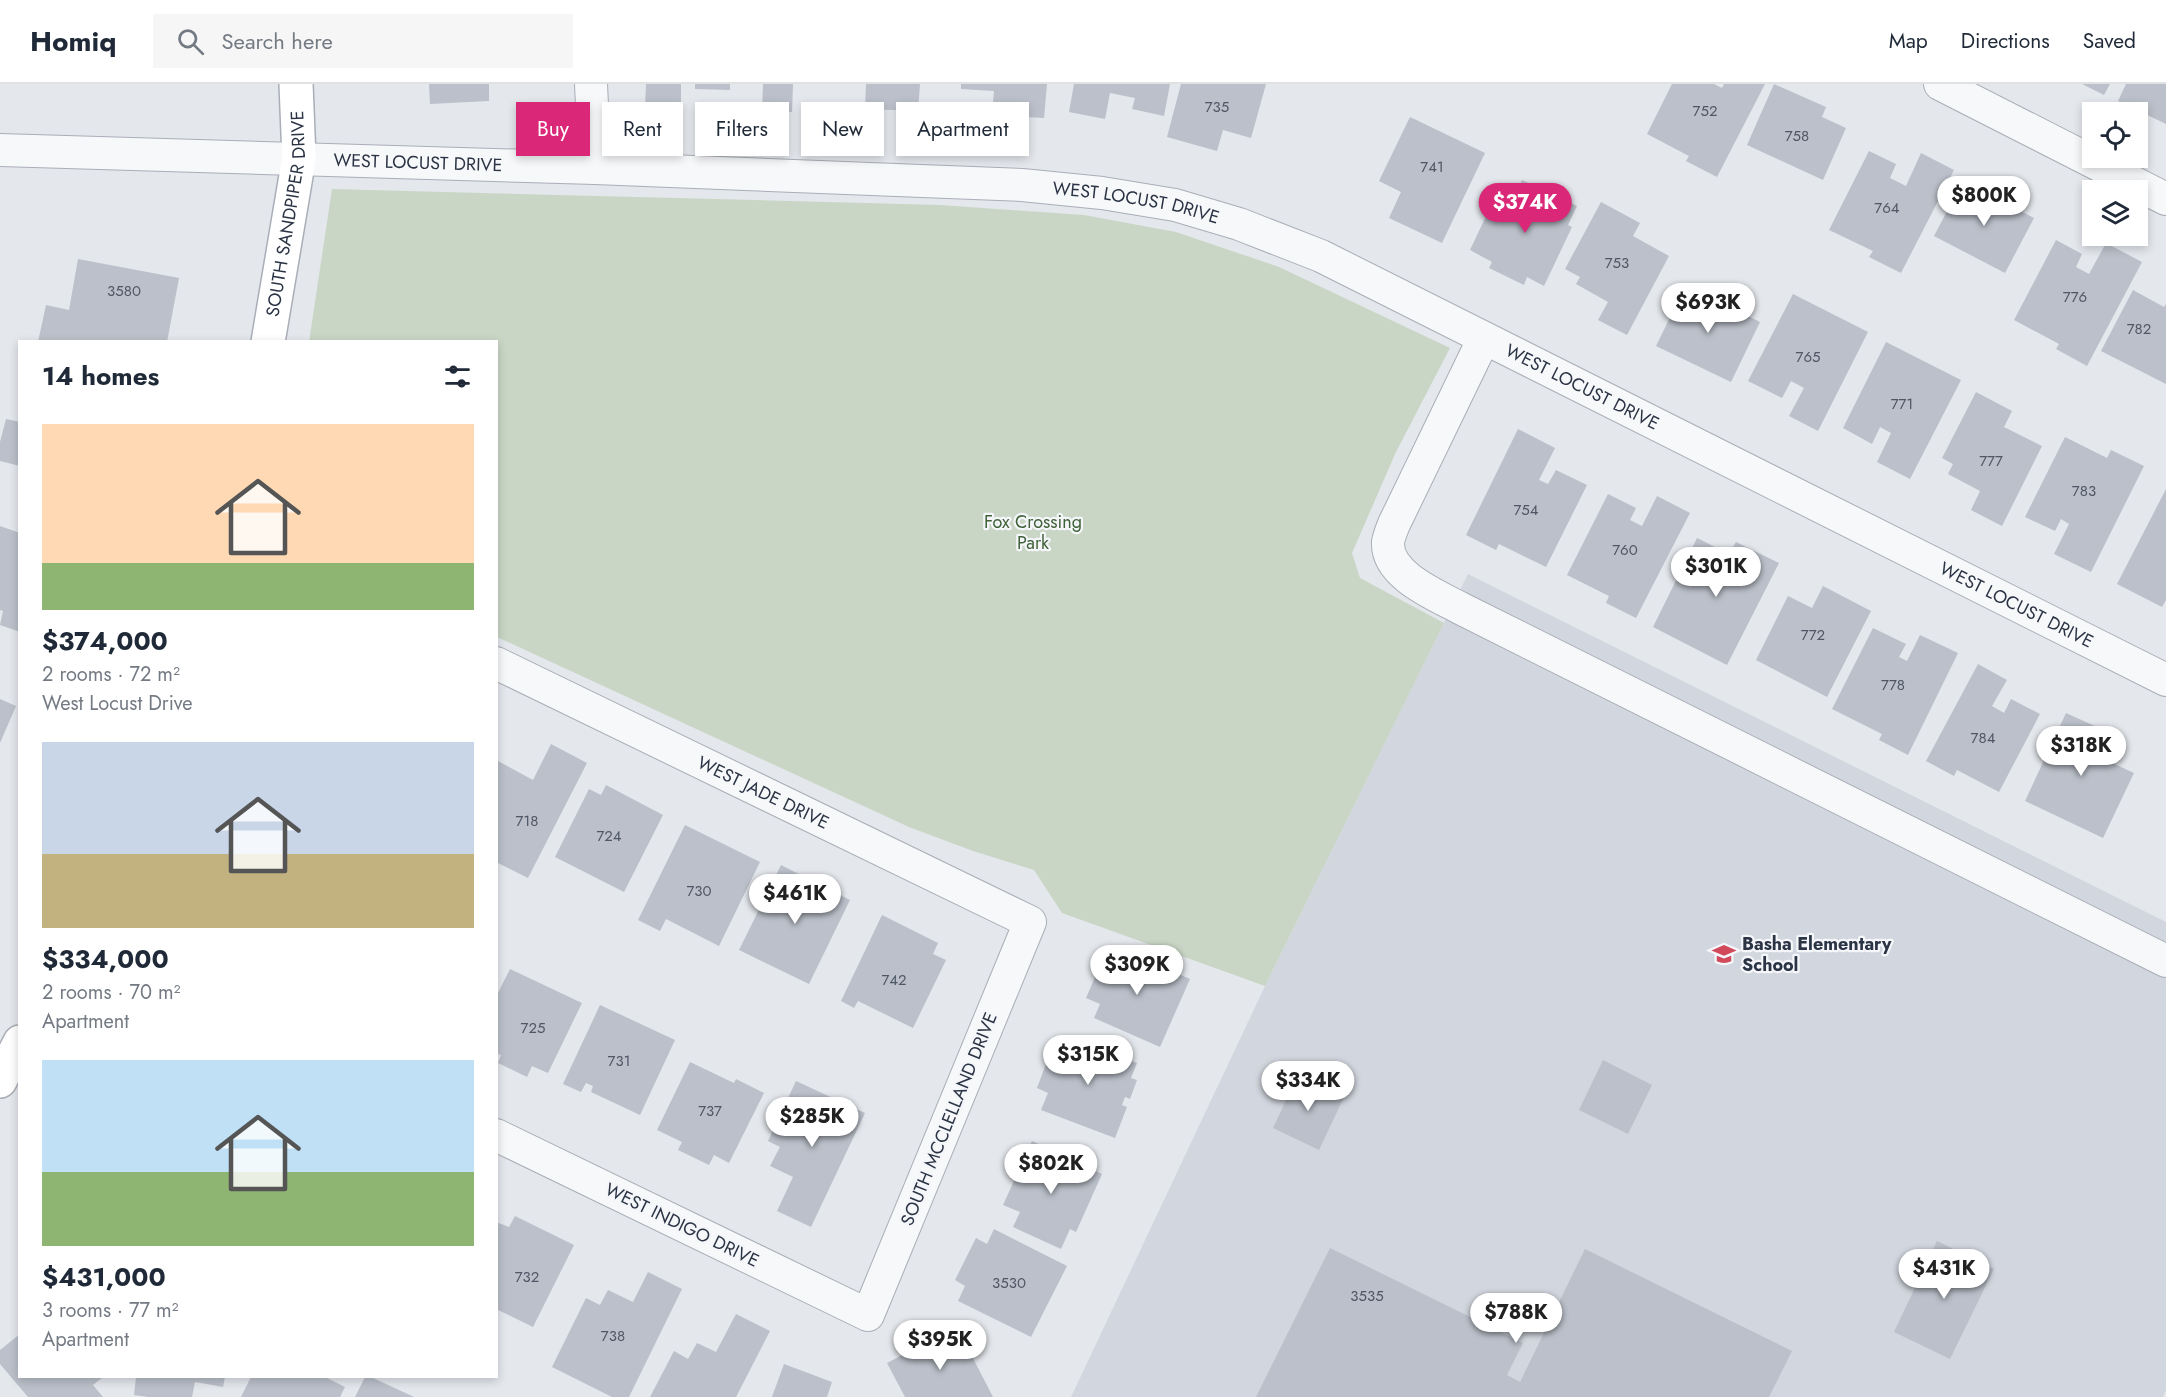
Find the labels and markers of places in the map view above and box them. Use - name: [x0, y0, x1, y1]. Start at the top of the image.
- pin: $800K: [1942, 176, 2026, 227]
- pin: $374K: [1483, 183, 1567, 234]
- pin: $693K: [1666, 283, 1750, 334]
- pin: $301K: [1674, 547, 1758, 598]
- pin: $318K: [2039, 726, 2123, 777]
- pin: $461K: [753, 874, 837, 925]
- place label: Basha Elementary School: [1742, 931, 1892, 978]
- school or university icon: Basha Elementary School: [1711, 941, 1737, 967]
- pin: $309K: [1095, 945, 1179, 996]
- pin: $315K: [1046, 1035, 1130, 1086]
- pin: $334K: [1266, 1061, 1350, 1112]
- pin: $285K: [770, 1097, 854, 1148]
- pin: $802K: [1009, 1144, 1093, 1195]
- pin: $431K: [1902, 1249, 1986, 1300]
- pin: $788K: [1474, 1293, 1558, 1344]
- pin: $395K: [898, 1320, 982, 1371]

